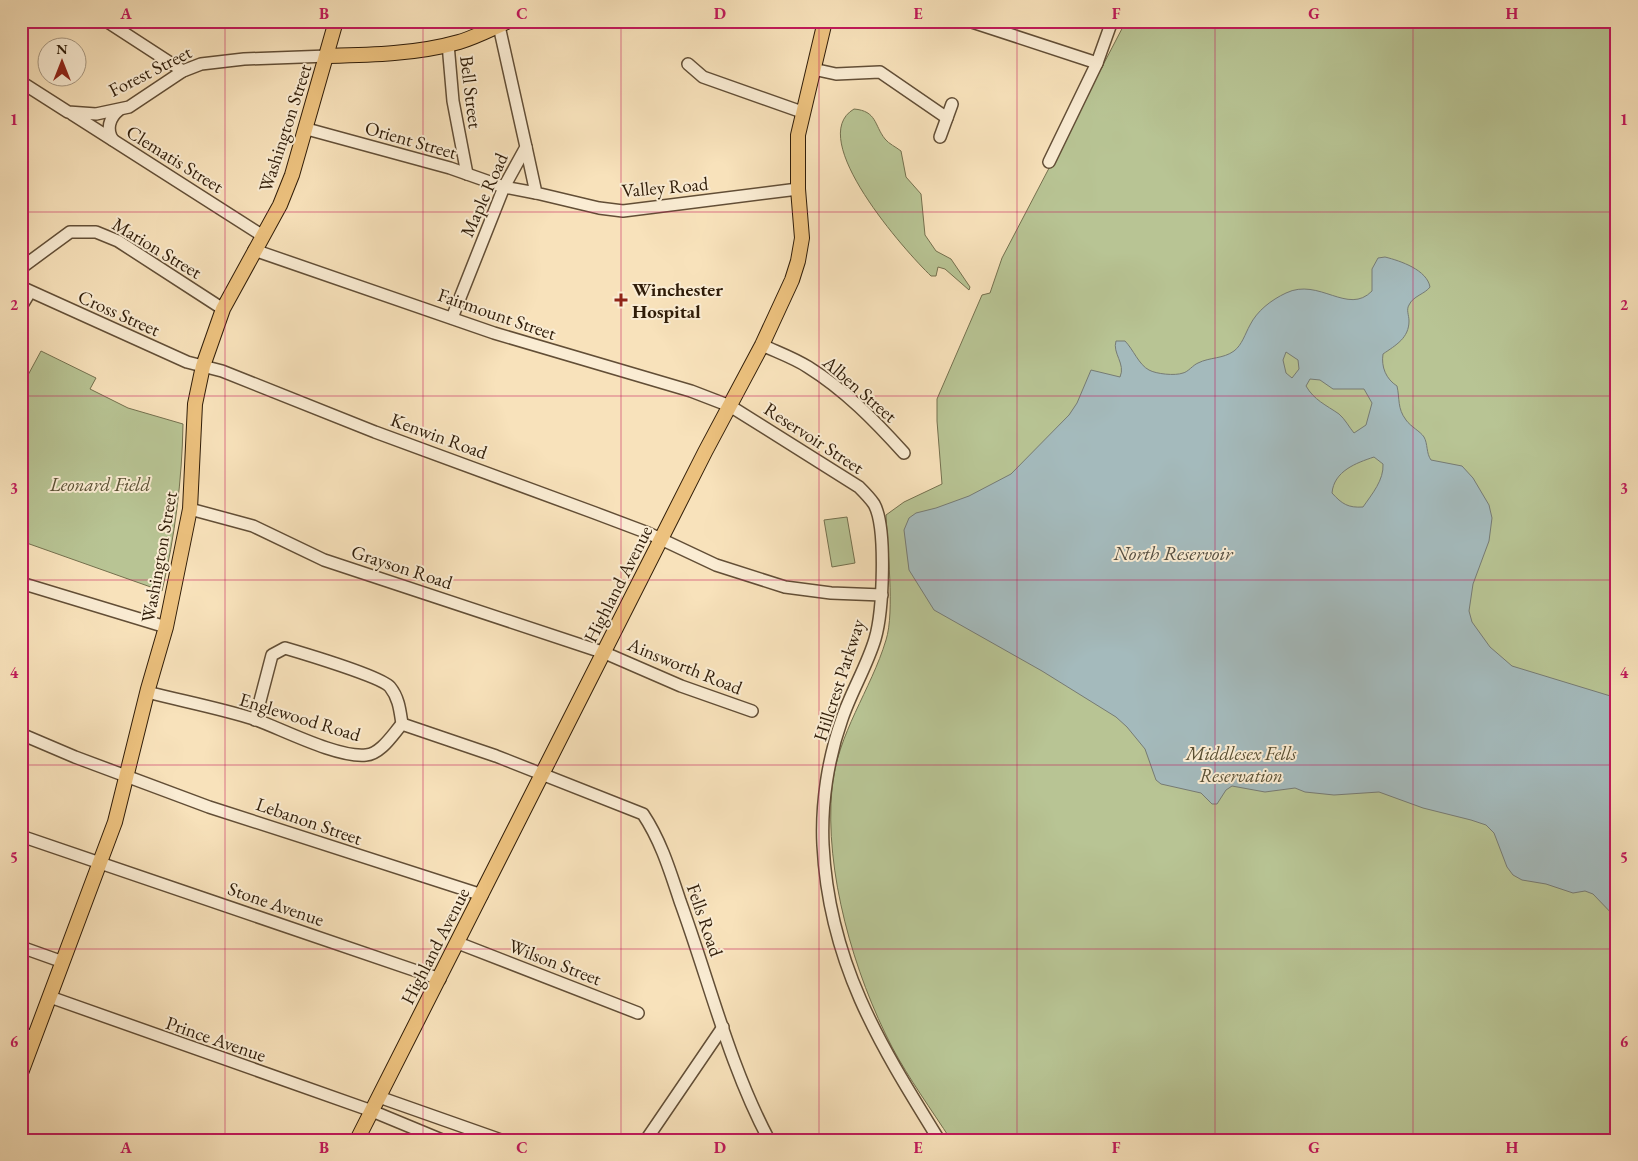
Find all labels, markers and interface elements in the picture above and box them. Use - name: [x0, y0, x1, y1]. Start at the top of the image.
- text: A: [119, 3, 132, 24]
- text: B: [319, 3, 329, 24]
- text: C: [516, 3, 528, 24]
- text: D: [714, 3, 726, 24]
- text: E: [913, 3, 923, 24]
- text: F: [1112, 3, 1121, 24]
- text: G: [1308, 3, 1320, 24]
- text: H: [1506, 3, 1519, 24]
- north arrow: [38, 38, 88, 88]
- street label: Forest Street: [104, 39, 196, 103]
- text: N: [56, 40, 68, 58]
- street label: Bell Street: [454, 54, 488, 130]
- street label: Washington Street: [253, 61, 317, 195]
- text: 1: [10, 109, 18, 130]
- text: 1: [1620, 109, 1628, 130]
- street label: Orient Street: [362, 115, 460, 165]
- street label: Clematis Street: [122, 119, 228, 199]
- street label: Maple Road: [454, 149, 514, 241]
- street label: Valley Road: [621, 171, 710, 203]
- street label: Marion Street: [108, 211, 206, 285]
- place label: Winchester Hospital: [632, 277, 723, 324]
- street label: Fairmount Street: [435, 282, 559, 346]
- street label: Cross Street: [74, 284, 164, 342]
- marker: Winchester Hospital: [614, 293, 628, 307]
- text: 2: [10, 294, 19, 315]
- text: 2: [1620, 294, 1629, 315]
- street label: Alben Street: [817, 349, 902, 428]
- street label: Reservoir Street: [759, 396, 869, 480]
- street label: Kenwin Road: [387, 407, 491, 465]
- park label: Leonard Field: [49, 472, 151, 497]
- text: 3: [10, 478, 18, 499]
- text: 3: [1620, 478, 1628, 499]
- street label: Washington Street: [135, 489, 183, 625]
- street label: Highland Avenue: [578, 521, 658, 647]
- street label: Grayson Road: [348, 539, 456, 595]
- water label: North Reservoir: [1112, 540, 1234, 566]
- street label: Hillcrest Parkway: [807, 615, 871, 744]
- street label: Ainsworth Road: [623, 631, 746, 701]
- text: 4: [10, 662, 19, 683]
- text: 4: [1620, 662, 1629, 683]
- street label: Englewood Road: [236, 687, 364, 747]
- park label: Middlesex Fells Reservation: [1185, 741, 1297, 788]
- street label: Lebanon Street: [253, 791, 365, 851]
- text: 5: [10, 847, 18, 868]
- text: 5: [1620, 847, 1628, 868]
- street label: Stone Avenue: [225, 876, 327, 932]
- street label: Fells Road: [681, 880, 729, 960]
- street label: Highland Avenue: [395, 883, 475, 1009]
- street label: Wilson Street: [505, 933, 605, 991]
- street label: Prince Avenue: [162, 1010, 270, 1068]
- text: 6: [10, 1031, 19, 1052]
- text: 6: [1620, 1031, 1629, 1052]
- text: A: [119, 1137, 132, 1158]
- text: B: [319, 1137, 329, 1158]
- text: C: [516, 1137, 528, 1158]
- text: D: [714, 1137, 726, 1158]
- text: E: [913, 1137, 923, 1158]
- text: F: [1112, 1137, 1121, 1158]
- text: G: [1308, 1137, 1320, 1158]
- text: H: [1506, 1137, 1519, 1158]

